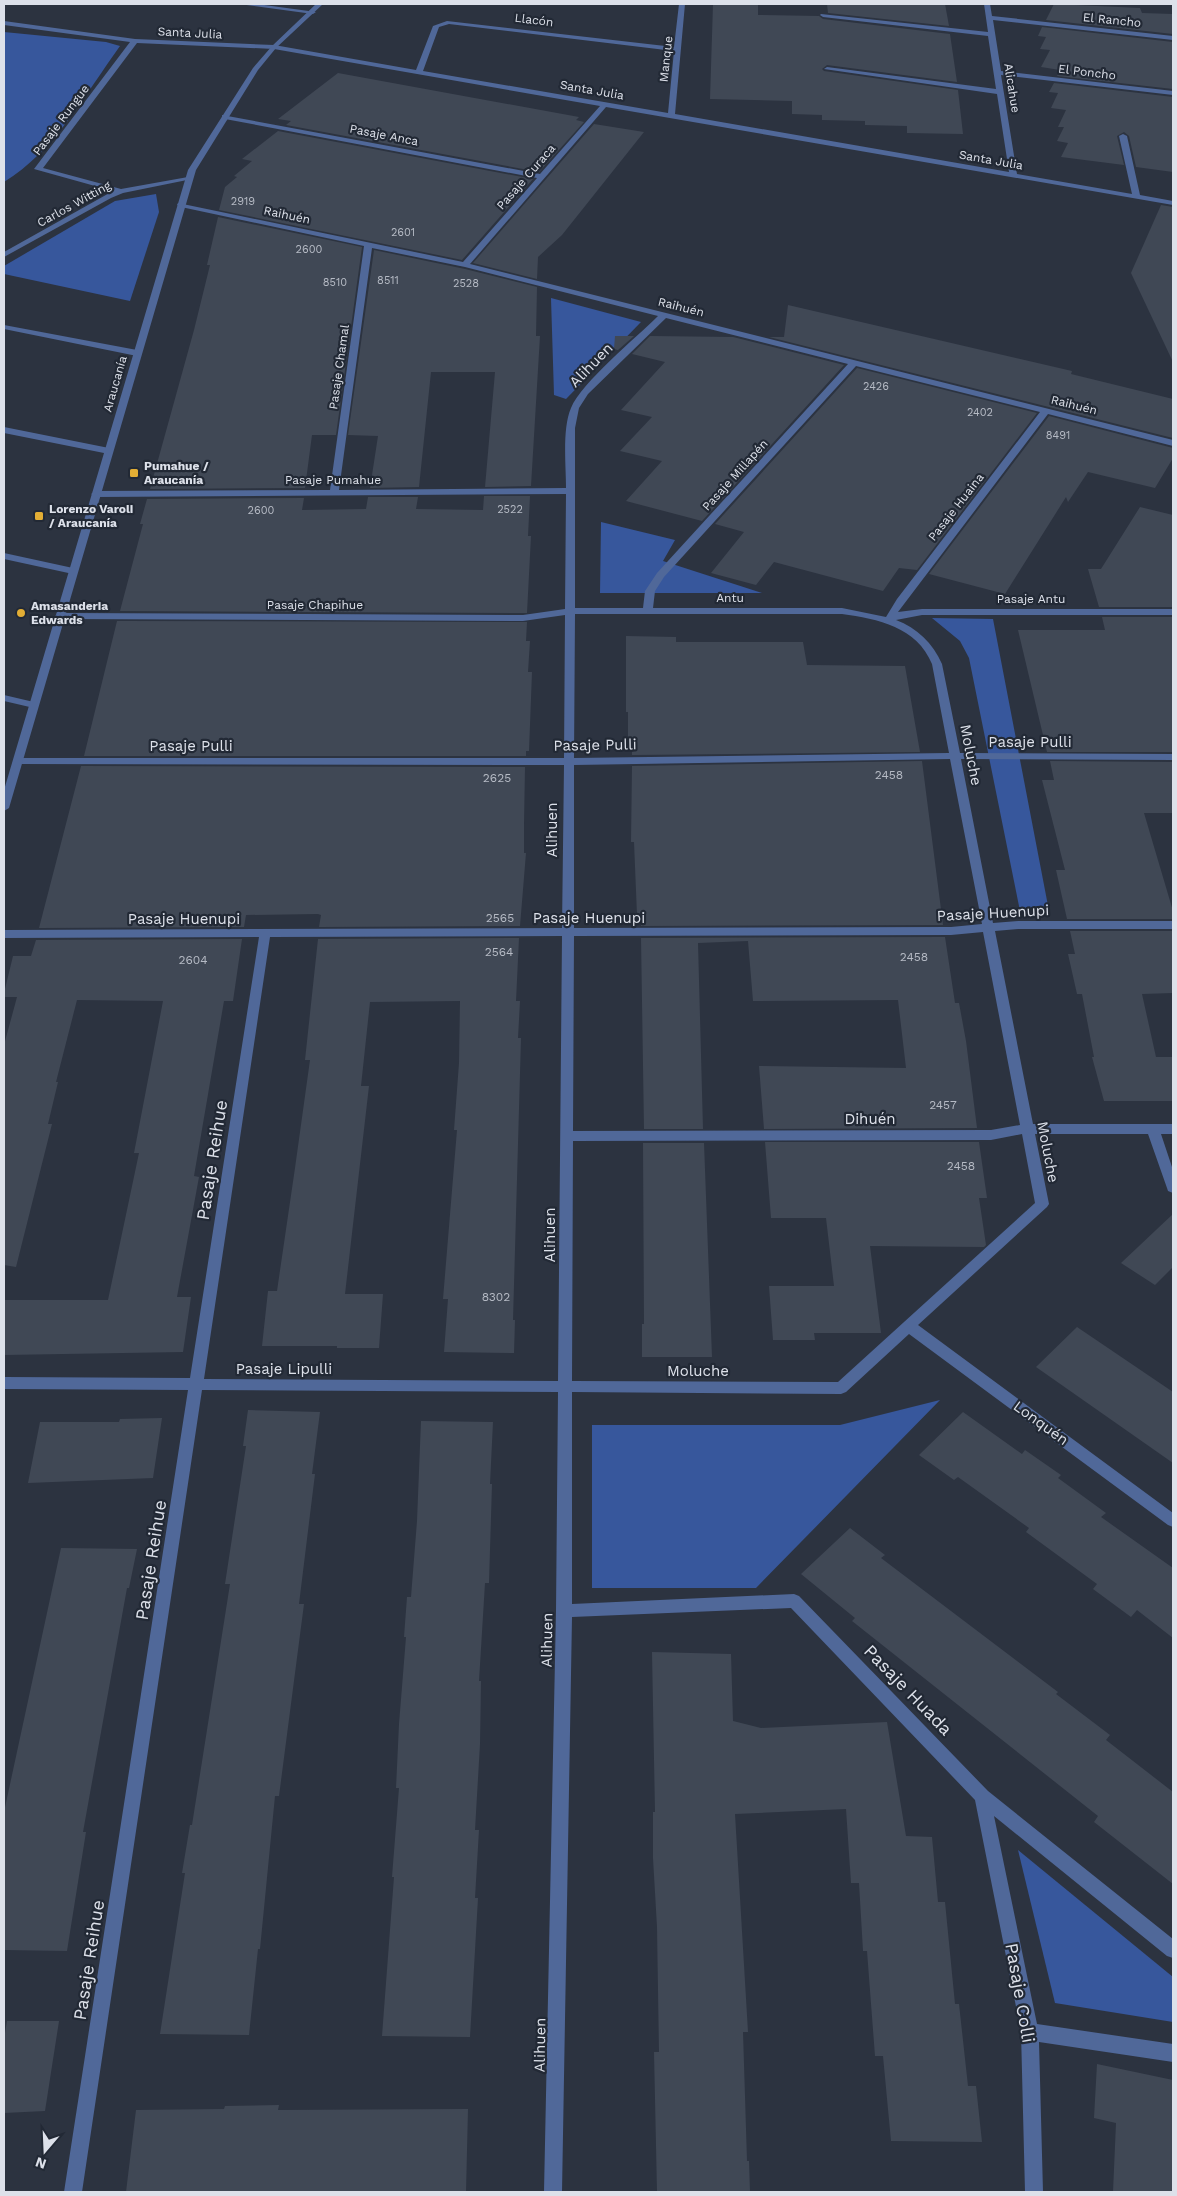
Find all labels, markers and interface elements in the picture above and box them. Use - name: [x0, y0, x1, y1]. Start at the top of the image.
- street label: El Rancho: [1082, 10, 1142, 30]
- street label: Llacón: [514, 11, 554, 29]
- street label: Santa Julia: [157, 24, 223, 42]
- street label: Manque: [657, 35, 675, 83]
- street label: Alicahue: [1001, 62, 1023, 114]
- street label: El Poncho: [1057, 62, 1117, 82]
- street label: Santa Julia: [559, 77, 625, 103]
- street label: Pasaje Rungue: [30, 82, 92, 158]
- street label: Pasaje Anca: [348, 121, 420, 149]
- street label: Pasaje Curaca: [494, 141, 558, 213]
- street label: Santa Julia: [958, 147, 1024, 173]
- street label: Carlos Witting: [35, 178, 114, 230]
- house number: 2919: [231, 195, 255, 208]
- street label: Raihuén: [262, 203, 312, 227]
- house number: 2601: [391, 226, 415, 239]
- house number: 2600: [296, 243, 323, 256]
- house number: 8511: [377, 274, 399, 287]
- house number: 8510: [323, 276, 347, 289]
- house number: 2528: [453, 277, 479, 290]
- street label: Raihuén: [656, 295, 706, 319]
- street label: Pasaje Chamal: [326, 323, 352, 410]
- street label: Alihuen: [565, 339, 617, 391]
- street label: Araucanía: [100, 354, 130, 414]
- house number: 2426: [863, 380, 889, 393]
- street label: Raihuén: [1049, 393, 1099, 417]
- house number: 2402: [967, 406, 993, 419]
- house number: 8491: [1046, 429, 1070, 442]
- street label: Pasaje Millapén: [699, 437, 771, 513]
- place label: Pumahue / Araucanía: [144, 459, 209, 487]
- marker: Pumahue / Araucanía: [128, 467, 140, 479]
- street label: Pasaje Huaina: [925, 470, 987, 544]
- street label: Pasaje Pumahue: [285, 473, 381, 487]
- place label: Lorenzo Varoli / Araucanía: [49, 502, 133, 530]
- house number: 2522: [497, 503, 523, 516]
- house number: 2600: [248, 504, 275, 517]
- marker: Lorenzo Varoli / Araucanía: [33, 510, 45, 522]
- street label: Antu: [716, 591, 744, 605]
- street label: Pasaje Antu: [997, 592, 1065, 606]
- street label: Pasaje Chapihue: [267, 598, 363, 612]
- place label: Amasanderia Edwards: [31, 599, 108, 627]
- marker: Amasanderia Edwards: [15, 607, 27, 619]
- street label: Moluche: [956, 723, 986, 787]
- street label: Pasaje Pulli: [988, 733, 1072, 751]
- street label: Pasaje Pulli: [553, 735, 637, 755]
- street label: Pasaje Pulli: [149, 737, 233, 755]
- house number: 2458: [875, 768, 903, 782]
- house number: 2625: [483, 771, 511, 785]
- street label: Alihuen: [543, 803, 561, 857]
- street label: Pasaje Huenupi: [936, 901, 1050, 925]
- street label: Pasaje Huenupi: [533, 909, 645, 927]
- street label: Pasaje Huenupi: [128, 910, 240, 928]
- house number: 2565: [486, 911, 514, 925]
- house number: 2564: [485, 945, 513, 959]
- house number: 2458: [900, 950, 928, 964]
- house number: 2604: [178, 953, 208, 967]
- street label: Pasaje Reihue: [192, 1098, 231, 1222]
- house number: 2457: [929, 1098, 957, 1112]
- street label: Dihuén: [844, 1110, 896, 1128]
- street label: Moluche: [1033, 1120, 1063, 1184]
- house number: 2458: [947, 1159, 975, 1173]
- street label: Alihuen: [541, 1208, 559, 1262]
- house number: 8302: [482, 1290, 510, 1304]
- street label: Pasaje Lipulli: [236, 1360, 332, 1378]
- street label: Moluche: [667, 1362, 729, 1380]
- street label: Lonquén: [1010, 1397, 1072, 1449]
- street label: Pasaje Reihue: [131, 1498, 170, 1622]
- street label: Alihuen: [538, 1612, 556, 1668]
- street label: Pasaje Huada: [860, 1640, 957, 1739]
- street label: Pasaje Reihue: [69, 1898, 108, 2022]
- street label: Pasaje Colli: [1001, 1941, 1040, 2045]
- street label: Alihuen: [531, 2017, 549, 2073]
- north arrow: [20, 2126, 70, 2176]
- text: N: [33, 2154, 48, 2173]

